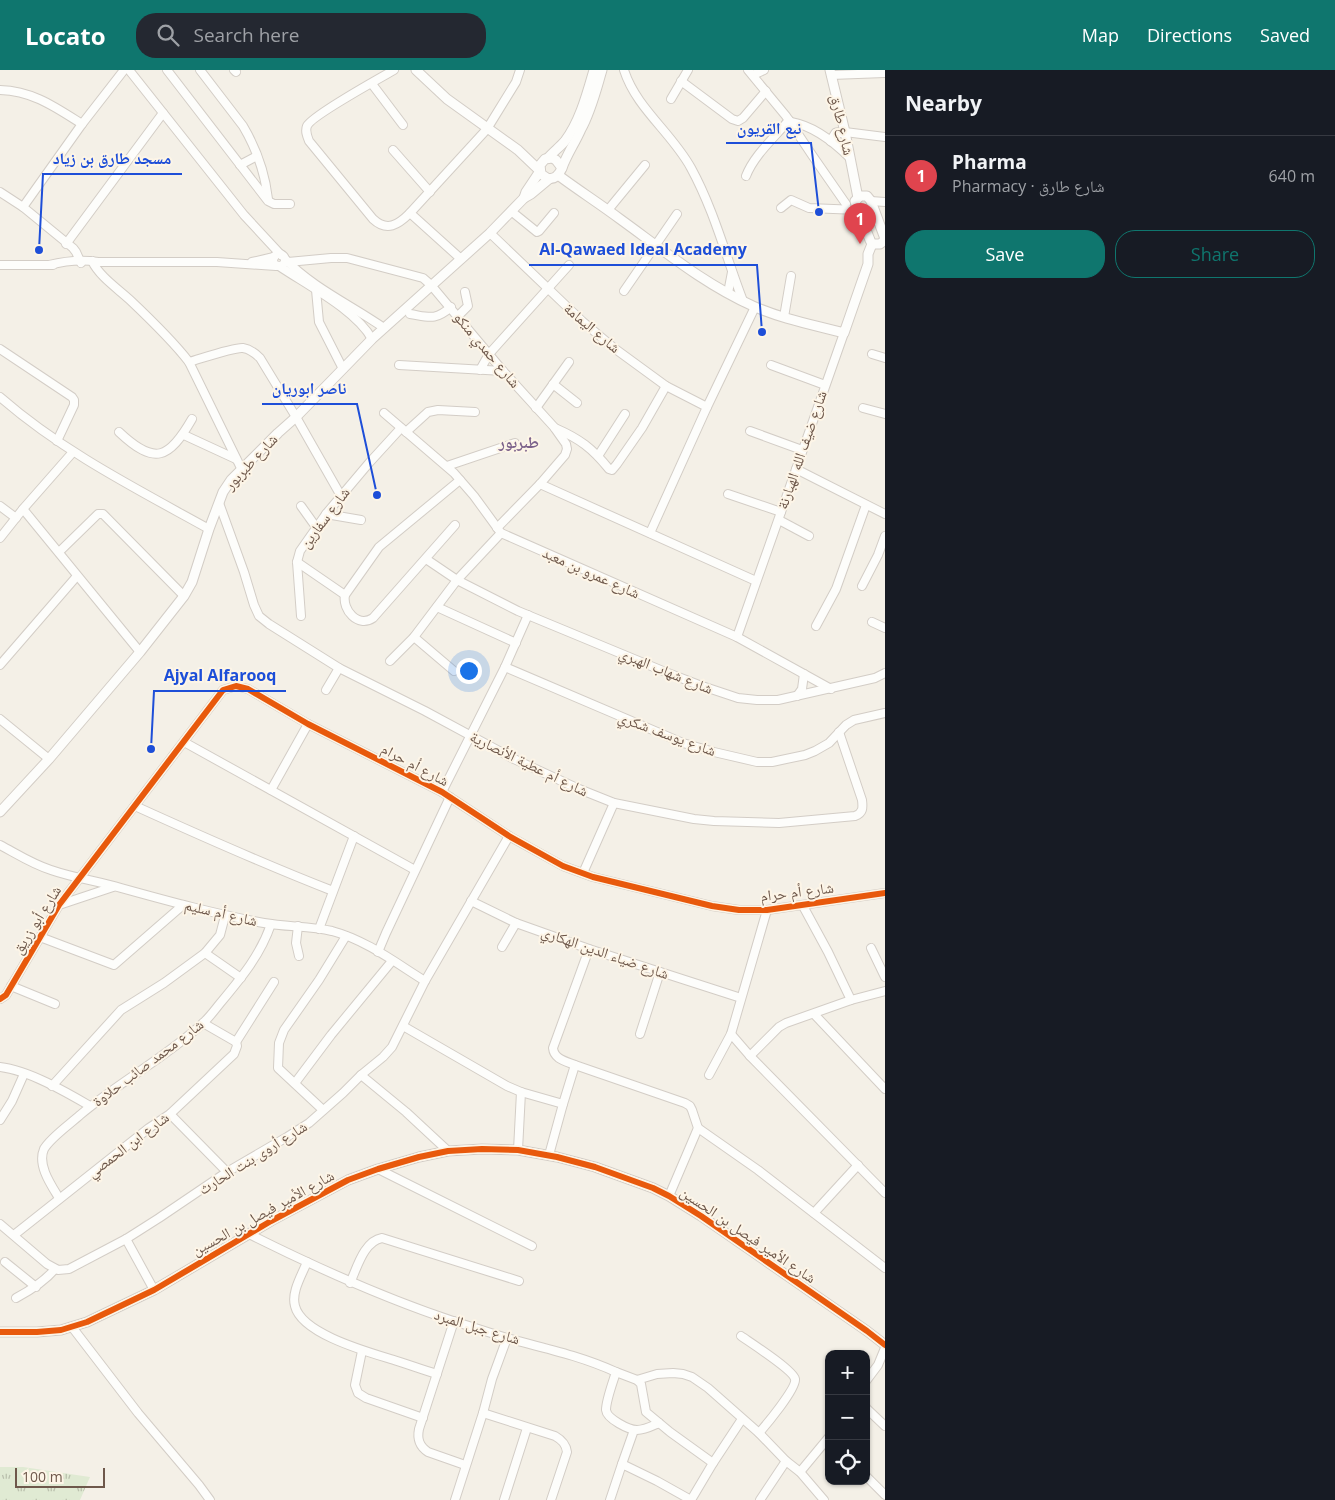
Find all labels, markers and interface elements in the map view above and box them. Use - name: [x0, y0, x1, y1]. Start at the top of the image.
- search box: [136, 13, 486, 58]
- text: Locato: [25, 19, 106, 52]
- icon: search: [154, 21, 182, 49]
- text: Search here: [194, 22, 299, 48]
- text: Map: [1082, 23, 1119, 47]
- text: Directions: [1147, 23, 1232, 47]
- text: Saved: [1260, 23, 1310, 47]
- text: Nearby: [905, 89, 982, 117]
- street label: شارع طارق: [825, 93, 860, 157]
- callout: نبع القريون: [726, 112, 811, 143]
- text: نبع القريون: [737, 117, 801, 139]
- callout: مسجد طارق بن زياد: [43, 143, 182, 174]
- text: مسجد طارق بن زياد: [53, 147, 171, 169]
- text: Pharma: [952, 149, 1027, 175]
- text: 1: [916, 165, 926, 187]
- text: 640 m: [1269, 165, 1315, 187]
- text: Pharmacy · شارع طارق: [952, 175, 1104, 197]
- pin: 1: [844, 203, 876, 244]
- button: Save: [905, 230, 1105, 278]
- button: Share: [1115, 230, 1315, 278]
- callout: Al-Qawaed Ideal Academy: [529, 234, 757, 265]
- text: Al-Qawaed Ideal Academy: [539, 238, 748, 260]
- street label: شارع اليمامة: [559, 298, 625, 358]
- street label: شارع حمدي منكو: [448, 307, 526, 394]
- callout: ناصر ابوريان: [262, 373, 357, 404]
- text: ناصر ابوريان: [272, 377, 346, 399]
- street label: شارع ضيف الله الهبارنة: [771, 388, 832, 512]
- street label: شارع طبربور: [219, 429, 282, 495]
- district label: طبربور: [498, 431, 539, 453]
- street label: شارع سفارين: [295, 483, 355, 553]
- street label: شارع عمرو بن معبد: [539, 542, 643, 603]
- street label: شارع شهاب الهبري: [615, 642, 716, 701]
- your location: [456, 658, 482, 684]
- callout: Ajyal Alfarooq: [154, 660, 286, 691]
- text: Ajyal Alfarooq: [164, 664, 276, 686]
- street label: شارع يوسف شكري: [615, 706, 719, 763]
- street label: شارع أم عطية الأنصارية: [467, 726, 592, 801]
- street label: شارع أم حرام: [378, 738, 453, 791]
- street label: شارع أم حرام: [759, 877, 835, 906]
- street label: شارع أبو زريق: [7, 881, 66, 958]
- street label: شارع أم سليم: [183, 894, 260, 931]
- street label: شارع ضياء الدين الهكاري: [538, 921, 672, 986]
- street label: شارع محمد صائب حلاوة: [88, 1014, 208, 1111]
- street label: شارع ابن الحمصي: [82, 1107, 174, 1184]
- street label: شارع أروى بنت الحارث: [194, 1116, 311, 1199]
- street label: شارع الأمير فيصل بن الحسين: [188, 1165, 338, 1260]
- street label: شارع الأمير فيصل بن الحسين: [676, 1181, 820, 1288]
- street label: شارع جبل المبرد: [432, 1304, 523, 1350]
- map controls: [825, 1350, 870, 1485]
- button: +: [825, 1350, 870, 1395]
- button: −: [825, 1395, 870, 1440]
- button: locate: [825, 1440, 870, 1485]
- scale bar: [15, 1465, 105, 1488]
- text: 100 m: [22, 1467, 63, 1486]

